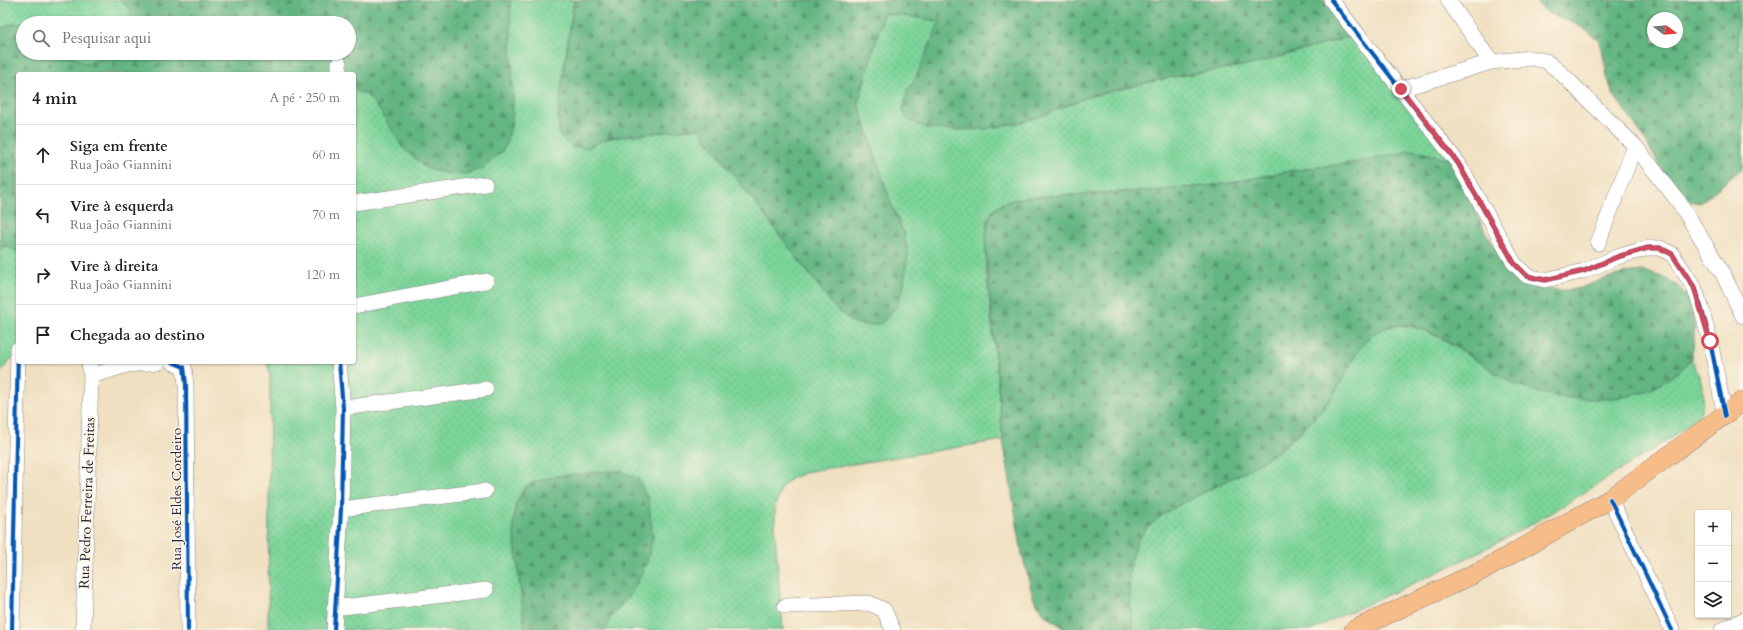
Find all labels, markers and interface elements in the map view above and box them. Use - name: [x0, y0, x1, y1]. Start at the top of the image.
- north arrow: [1647, 12, 1683, 48]
- search box: [16, 16, 356, 60]
- icon: search: [30, 27, 52, 49]
- text: Pesquisar aqui: [62, 28, 151, 48]
- route end: [1392, 80, 1410, 98]
- text: 4 min: [32, 87, 77, 110]
- text: A pé · 250 m: [270, 89, 340, 107]
- text: Siga em frente: [70, 136, 168, 156]
- icon: ahead: [32, 144, 54, 166]
- text: 60 m: [312, 146, 340, 164]
- text: Rua João Giannini: [70, 156, 172, 174]
- text: Vire à esquerda: [70, 196, 174, 216]
- icon: left: [32, 204, 54, 226]
- text: 70 m: [312, 206, 340, 224]
- text: Rua João Giannini: [70, 216, 172, 234]
- text: Vire à direita: [70, 256, 158, 276]
- icon: right: [32, 264, 54, 286]
- text: 120 m: [306, 266, 340, 284]
- text: Rua João Giannini: [70, 276, 172, 294]
- icon: arrive: [32, 324, 54, 346]
- text: Chegada ao destino: [70, 325, 205, 345]
- route start: [1701, 332, 1719, 350]
- street label: Rua Pedro Ferreira de Freitas: [75, 417, 99, 589]
- street label: Rua José Eldes Cordeiro: [167, 427, 186, 570]
- map controls: [1695, 510, 1731, 618]
- button: +: [1695, 510, 1731, 546]
- button: −: [1695, 546, 1731, 582]
- button: layers: [1695, 582, 1731, 618]

